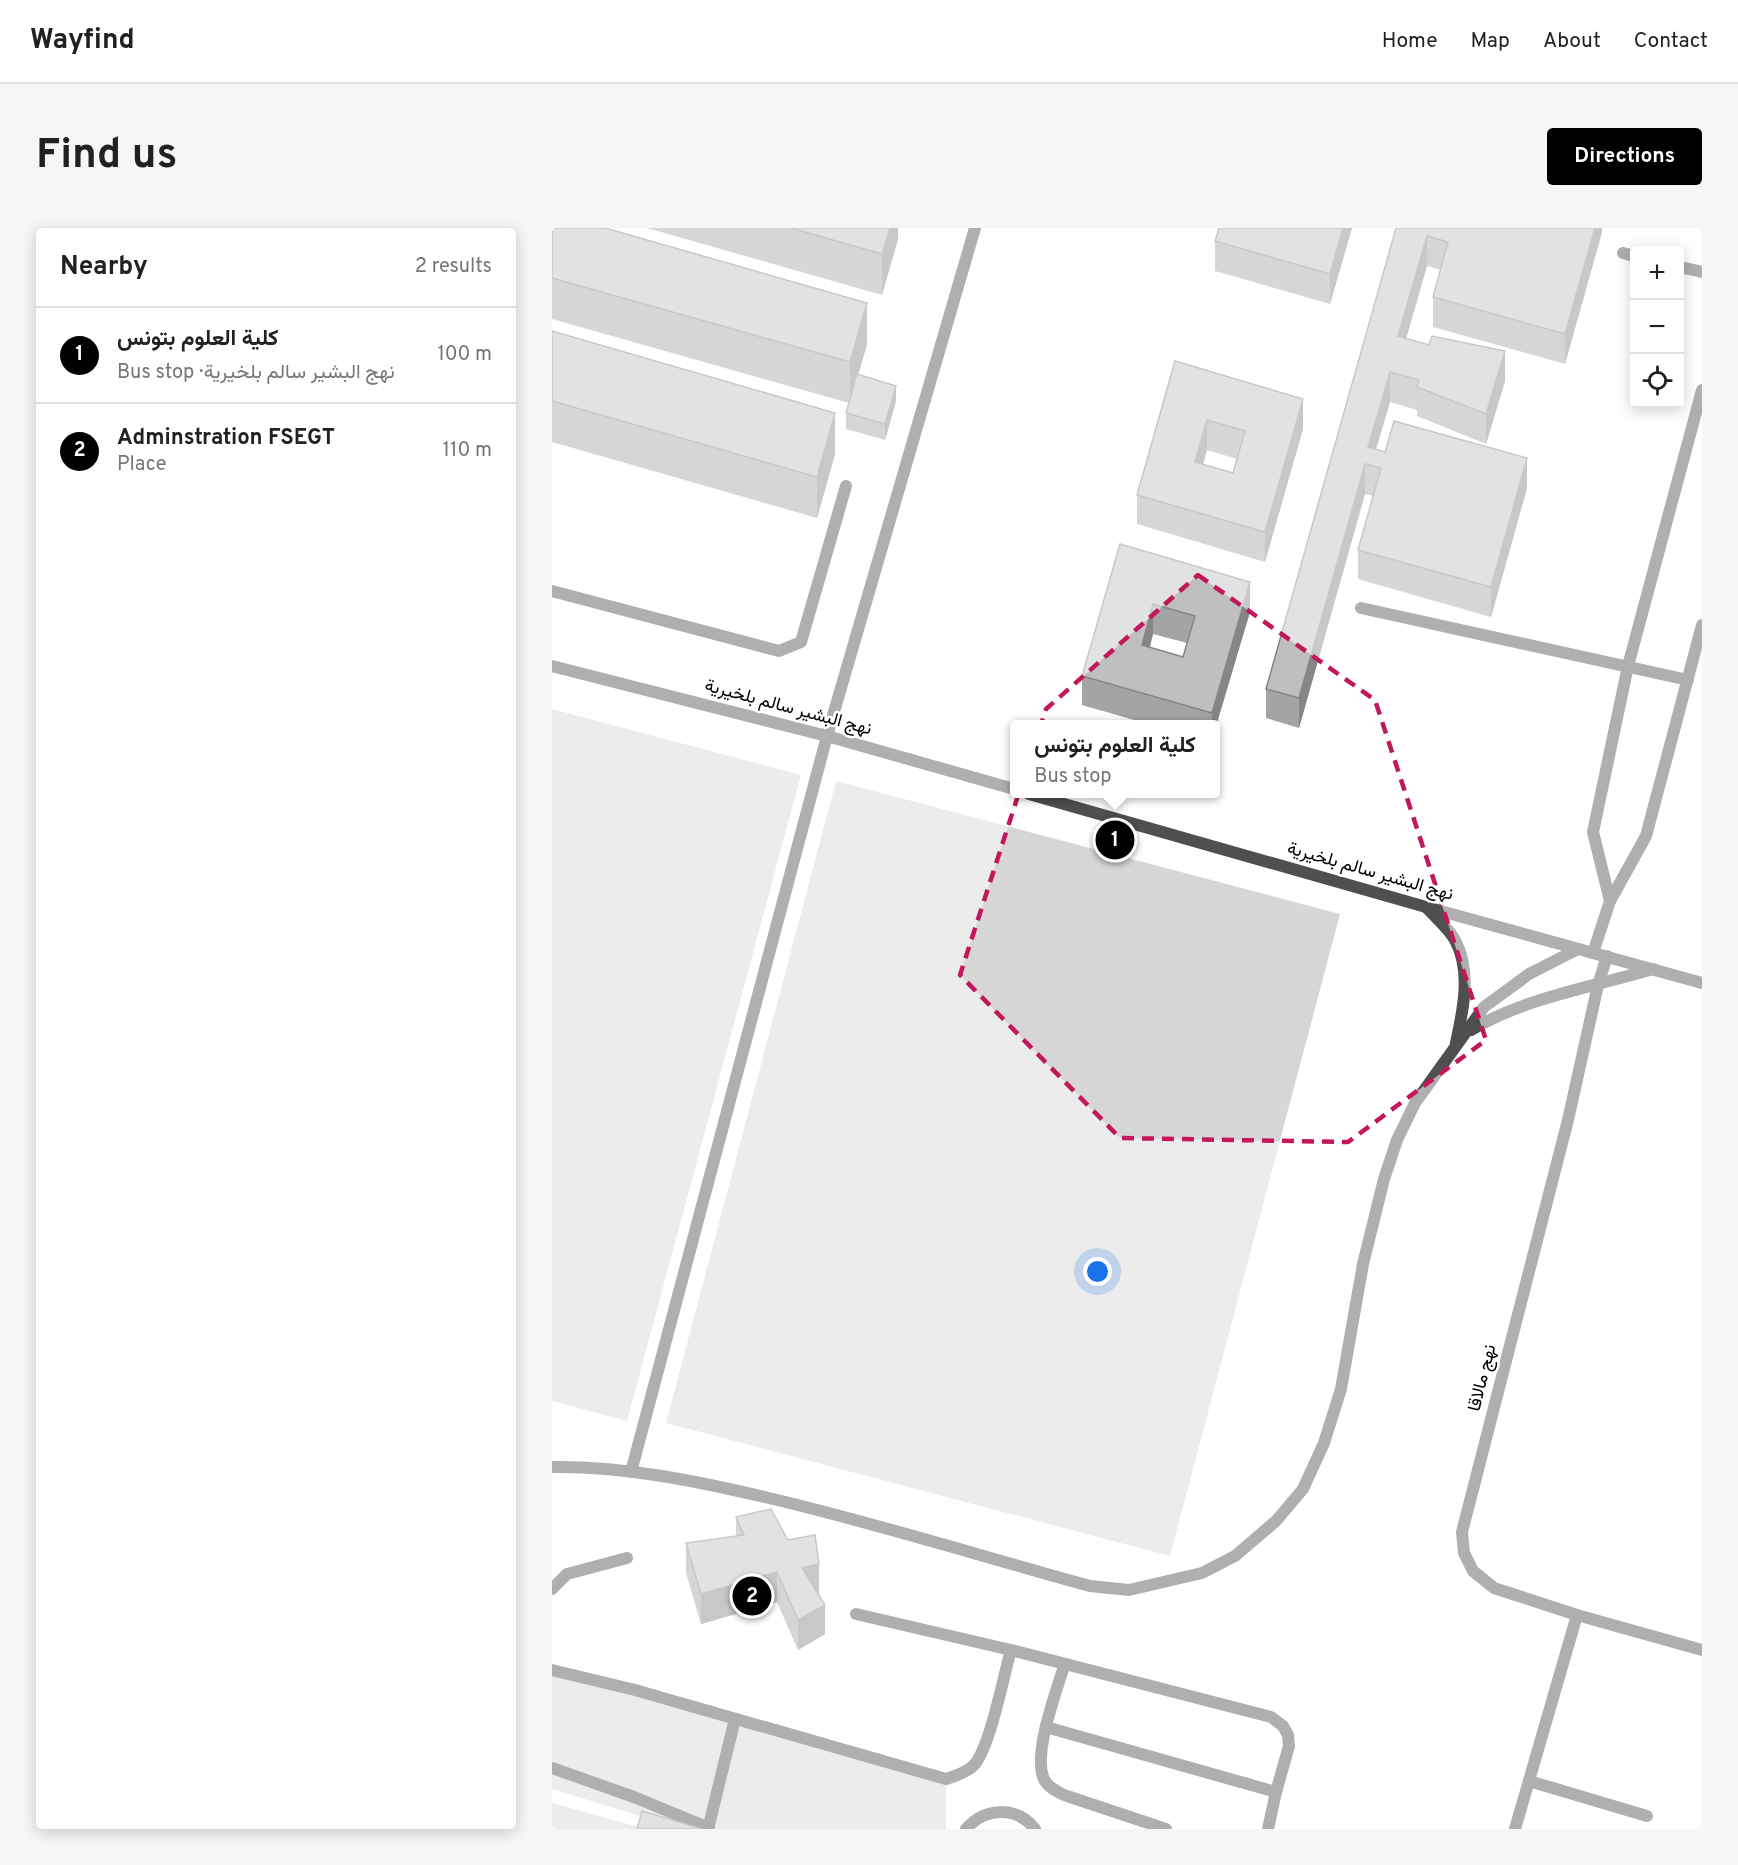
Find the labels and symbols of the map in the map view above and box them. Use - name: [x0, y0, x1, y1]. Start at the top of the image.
- street label: نهج البشير سالم بلخيرية: [702, 675, 874, 741]
- pin: 1: [1096, 818, 1134, 862]
- street label: نهج البشير سالم بلخيرية: [1284, 837, 1456, 907]
- your location: [1083, 1257, 1112, 1286]
- street label: نهج مالاقا: [1464, 1342, 1502, 1414]
- pin: 2: [732, 1574, 772, 1618]

